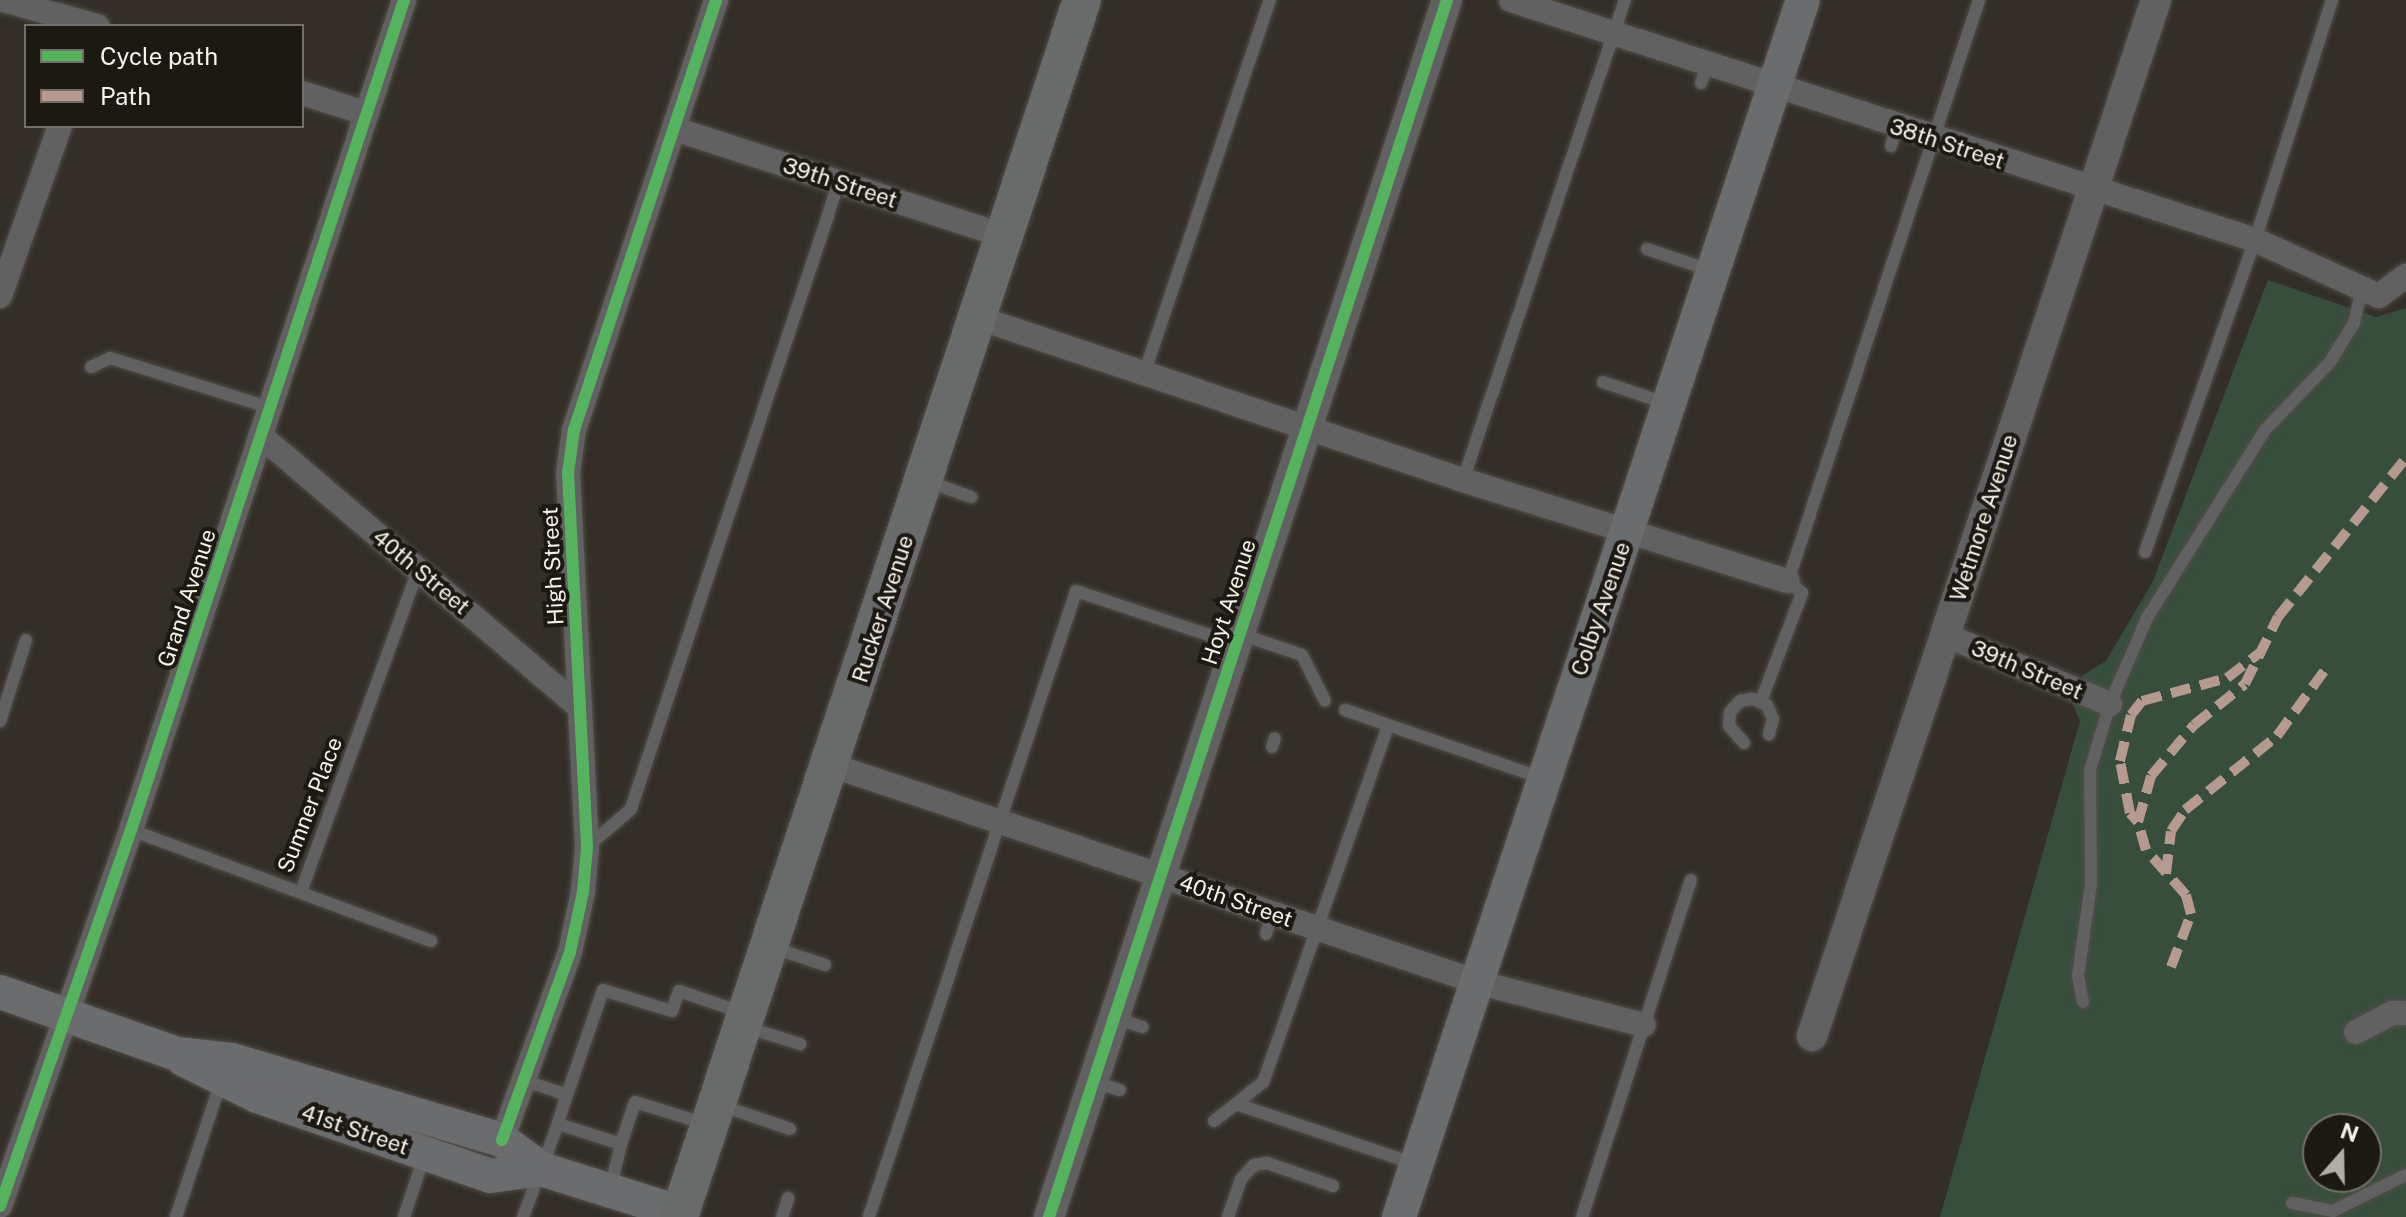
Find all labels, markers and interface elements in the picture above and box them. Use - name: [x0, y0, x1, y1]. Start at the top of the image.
- legend: [24, 24, 304, 128]
- text: Cycle path: [100, 42, 218, 70]
- text: Path: [100, 82, 151, 110]
- street label: 38th Street: [1886, 113, 2008, 175]
- street label: 39th Street: [780, 152, 900, 214]
- street label: Wetmore Avenue: [1945, 431, 2023, 605]
- street label: High Street: [537, 506, 569, 626]
- street label: 40th Street: [367, 524, 475, 620]
- street label: Grand Avenue: [152, 526, 222, 670]
- street label: Rucker Avenue: [847, 532, 919, 686]
- street label: Hoyt Avenue: [1196, 536, 1262, 668]
- street label: Colby Avenue: [1566, 539, 1636, 679]
- street label: 39th Street: [1967, 635, 2087, 705]
- street label: Sumner Place: [272, 734, 348, 876]
- street label: 40th Street: [1176, 869, 1296, 933]
- street label: 41st Street: [298, 1099, 412, 1161]
- north arrow: [2302, 1113, 2382, 1193]
- text: N: [2337, 1117, 2362, 1147]

